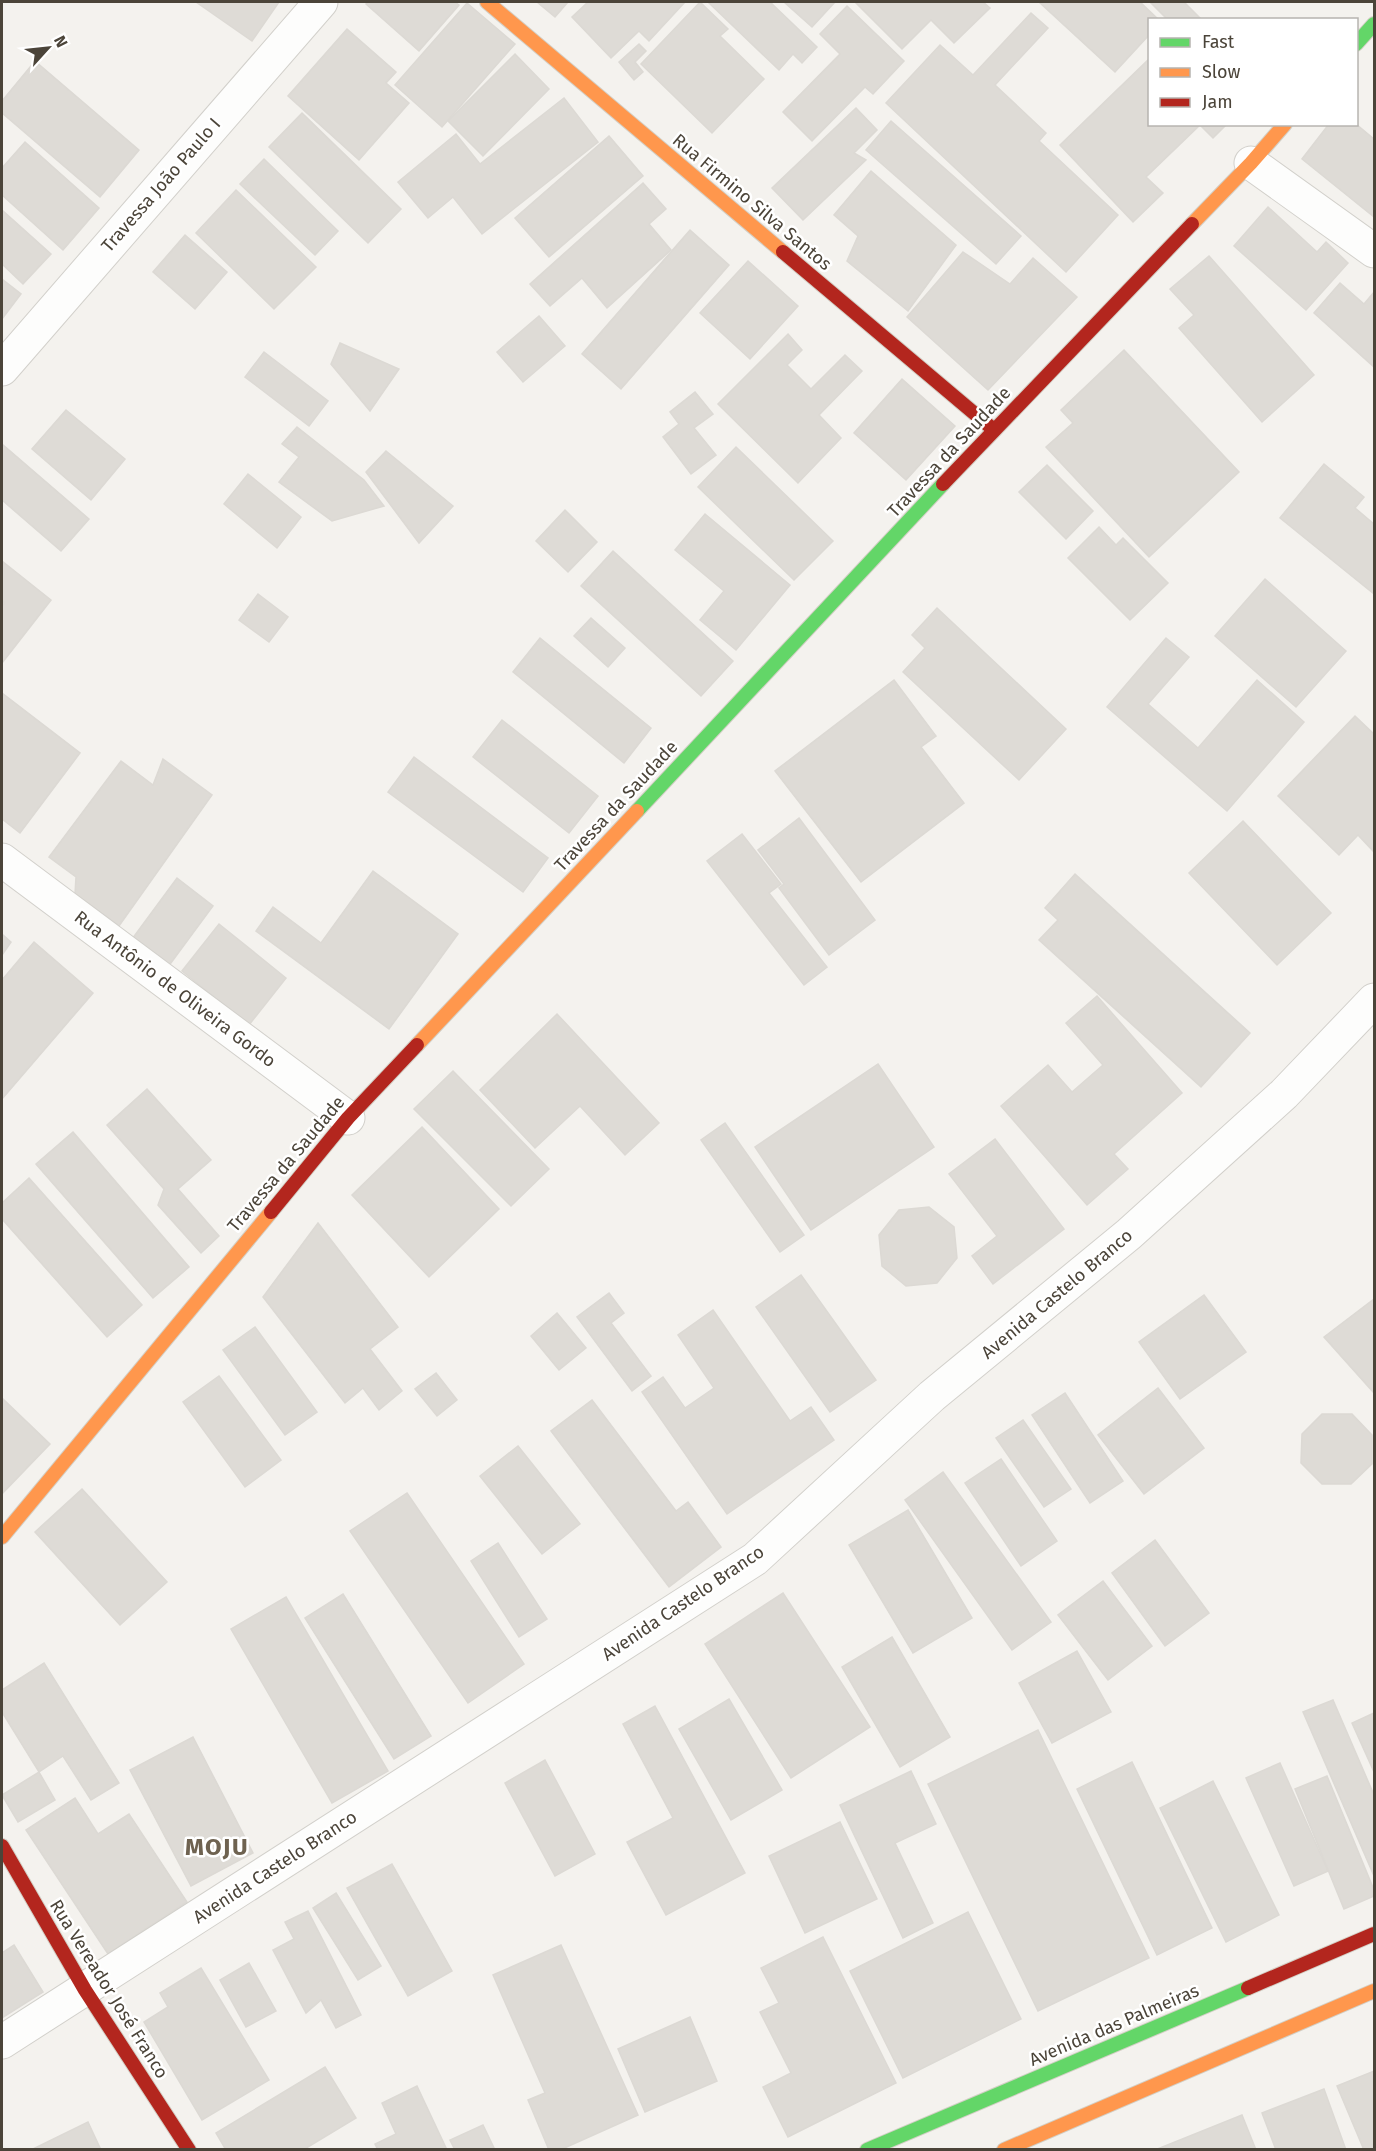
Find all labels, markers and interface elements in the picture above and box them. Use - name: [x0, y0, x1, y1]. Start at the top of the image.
- north arrow: [18, 18, 78, 78]
- legend: [1148, 18, 1358, 126]
- text: Fast: [1202, 31, 1235, 53]
- text: N: [50, 32, 72, 50]
- text: Slow: [1202, 61, 1241, 83]
- text: Jam: [1202, 91, 1233, 113]
- street label: Travessa João Paulo I: [97, 113, 225, 257]
- street label: Rua Firmino Silva Santos: [668, 129, 836, 275]
- street label: Travessa da Saudade: [883, 382, 1015, 522]
- street label: Travessa da Saudade: [550, 736, 682, 876]
- street label: Rua Antônio de Oliveira Gordo: [70, 906, 280, 1072]
- street label: Travessa da Saudade: [223, 1092, 349, 1236]
- street label: Avenida Castelo Branco: [977, 1224, 1137, 1364]
- street label: Avenida Castelo Branco: [598, 1541, 768, 1665]
- street label: Avenida Castelo Branco: [189, 1806, 361, 1928]
- district label: MOJU: [185, 1833, 249, 1861]
- street label: Rua Vereador José Franco: [45, 1896, 173, 2082]
- street label: Avenida das Palmeiras: [1026, 1979, 1202, 2071]

